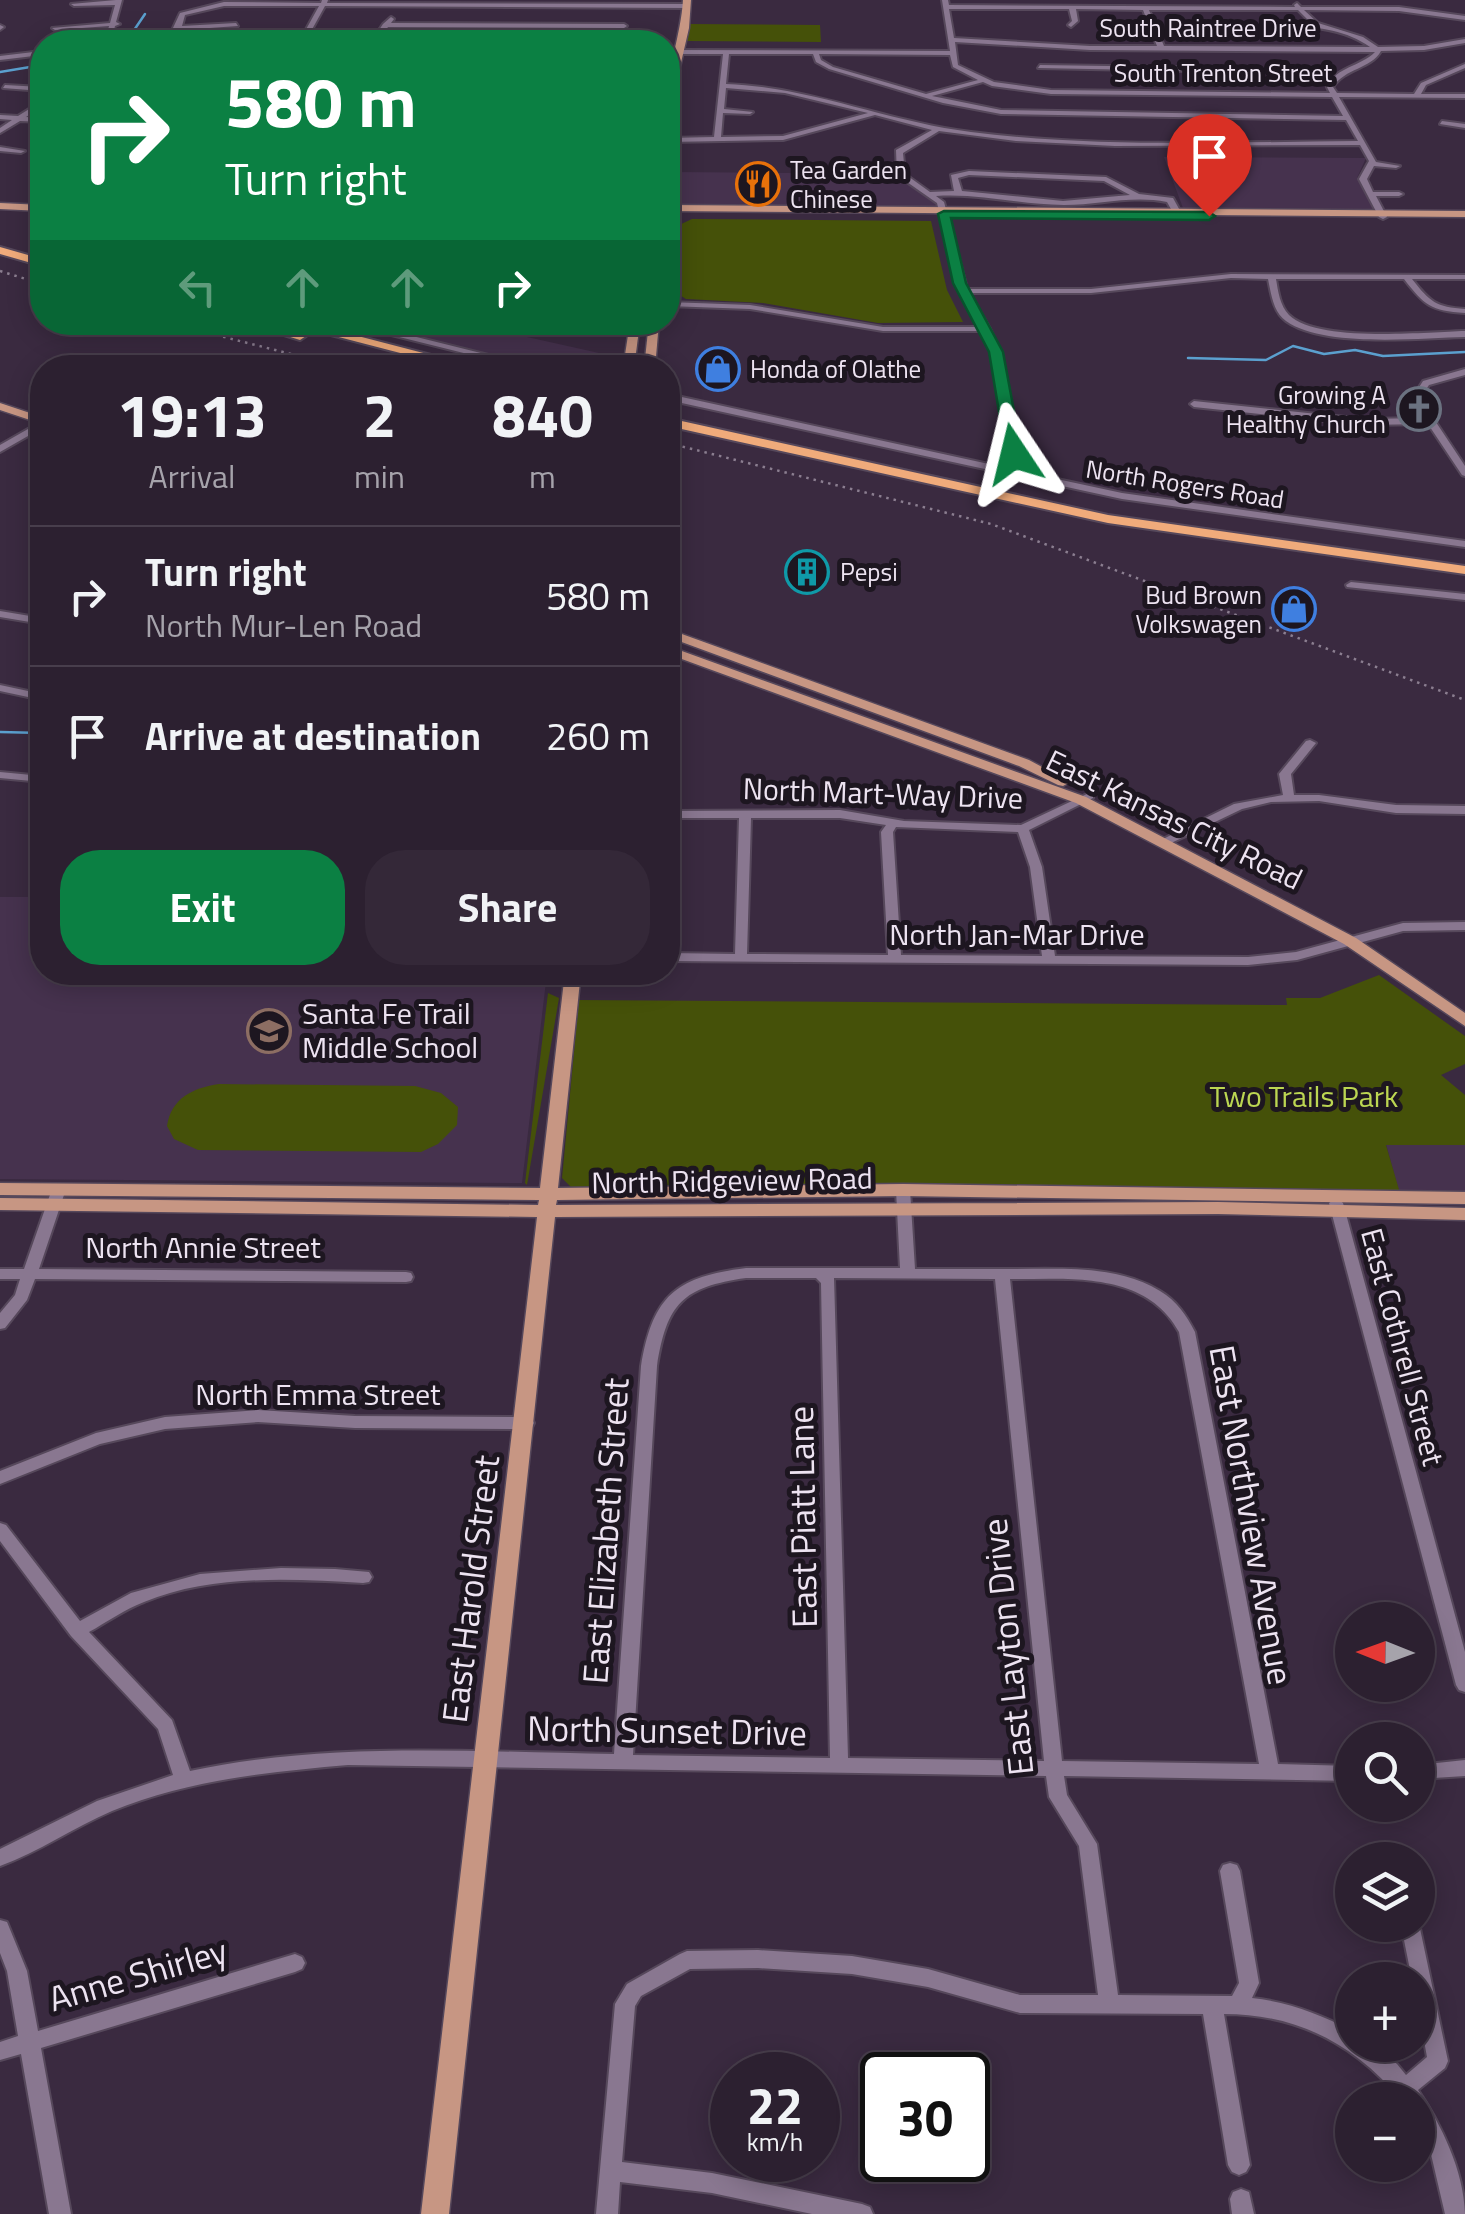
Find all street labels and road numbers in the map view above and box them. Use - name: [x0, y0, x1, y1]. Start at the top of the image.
- street label: South Raintree Drive: [1099, 9, 1317, 47]
- street label: South Trenton Street: [1114, 54, 1332, 92]
- street label: North Rogers Road: [1083, 450, 1287, 518]
- street label: East Kansas City Road: [1039, 737, 1310, 901]
- street label: North Mart-Way Drive: [742, 765, 1024, 821]
- street label: North Jan-Mar Drive: [889, 911, 1145, 957]
- street label: North Ridgeview Road: [591, 1155, 873, 1205]
- street label: East Cothrell Street: [1349, 1223, 1457, 1471]
- street label: North Annie Street: [85, 1224, 321, 1270]
- street label: East Northview Avenue: [1196, 1341, 1308, 1689]
- street label: North Emma Street: [195, 1371, 441, 1417]
- street label: East Elizabeth Street: [567, 1376, 643, 1686]
- street label: East Piatt Lane: [773, 1405, 831, 1629]
- street label: East Harold Street: [427, 1452, 513, 1726]
- street label: East Layton Drive: [967, 1516, 1047, 1778]
- street label: North Sunset Drive: [527, 1701, 807, 1759]
- street label: Anne Shirley: [42, 1923, 234, 2025]

